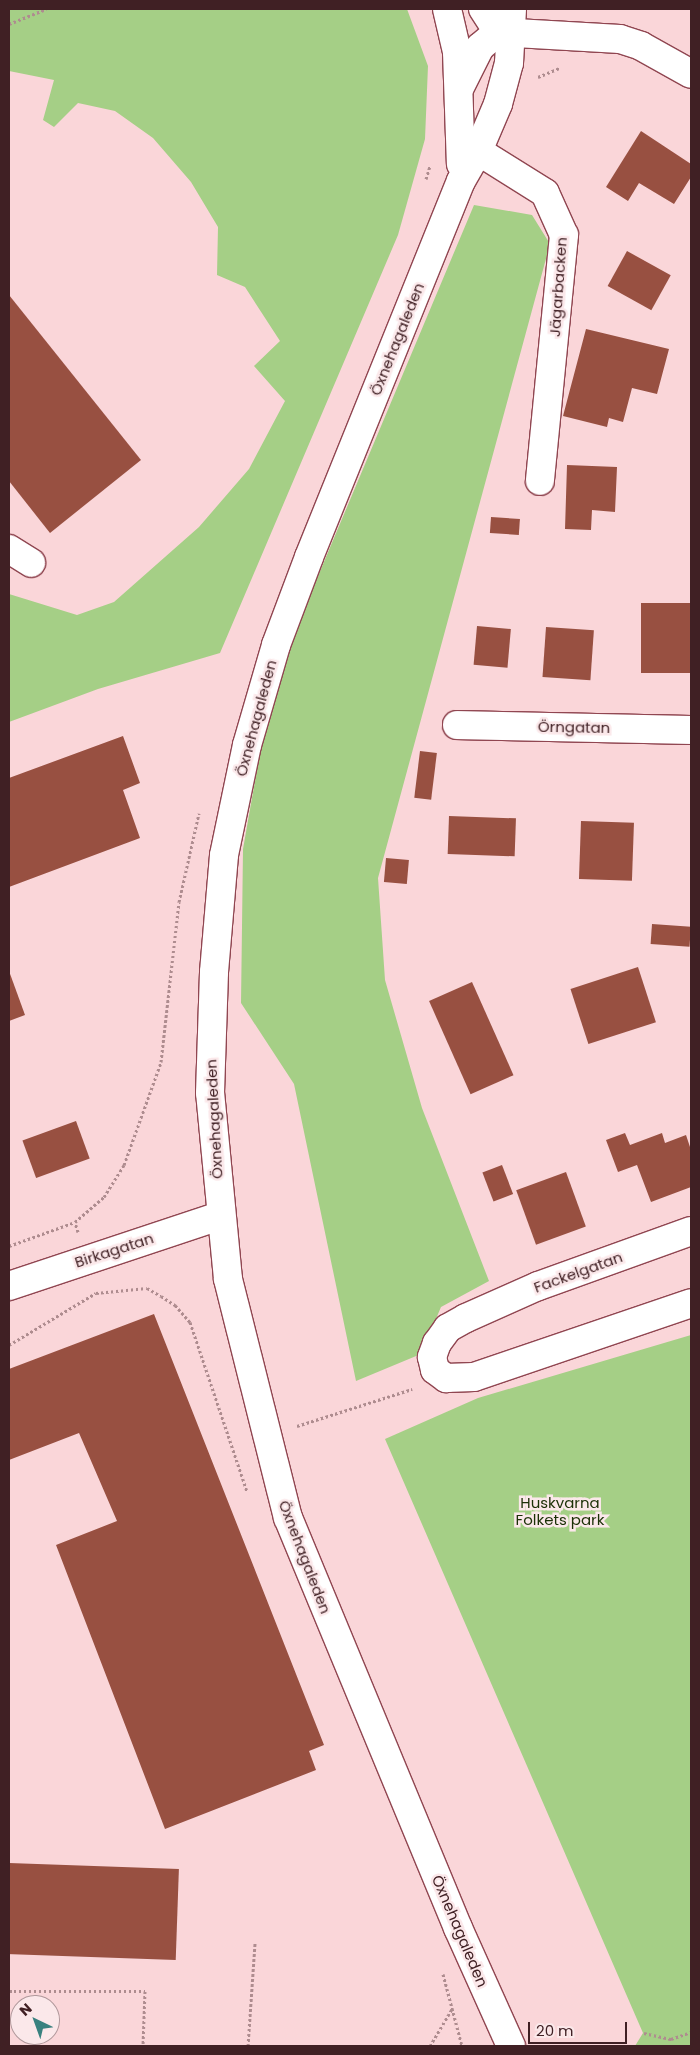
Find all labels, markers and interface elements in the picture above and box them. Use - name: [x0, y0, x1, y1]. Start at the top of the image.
- street label: Jägarbacken: [546, 237, 570, 337]
- street label: Öxnehagaleden: [366, 280, 428, 398]
- street label: Öxnehagaleden: [232, 658, 280, 778]
- street label: Örngatan: [538, 717, 610, 737]
- street label: Öxnehagaleden: [202, 1059, 226, 1179]
- street label: Birkagatan: [72, 1229, 156, 1271]
- street label: Fackelgatan: [531, 1248, 625, 1296]
- park label: Huskvarna Folkets park: [516, 1493, 604, 1528]
- street label: Öxnehagaleden: [275, 1498, 335, 1616]
- street label: Öxnehagaleden: [428, 1872, 492, 1990]
- north arrow: [10, 1995, 60, 2045]
- text: N: [15, 1999, 36, 2021]
- scale bar: [530, 2012, 629, 2044]
- text: 20 m: [536, 2020, 574, 2041]

